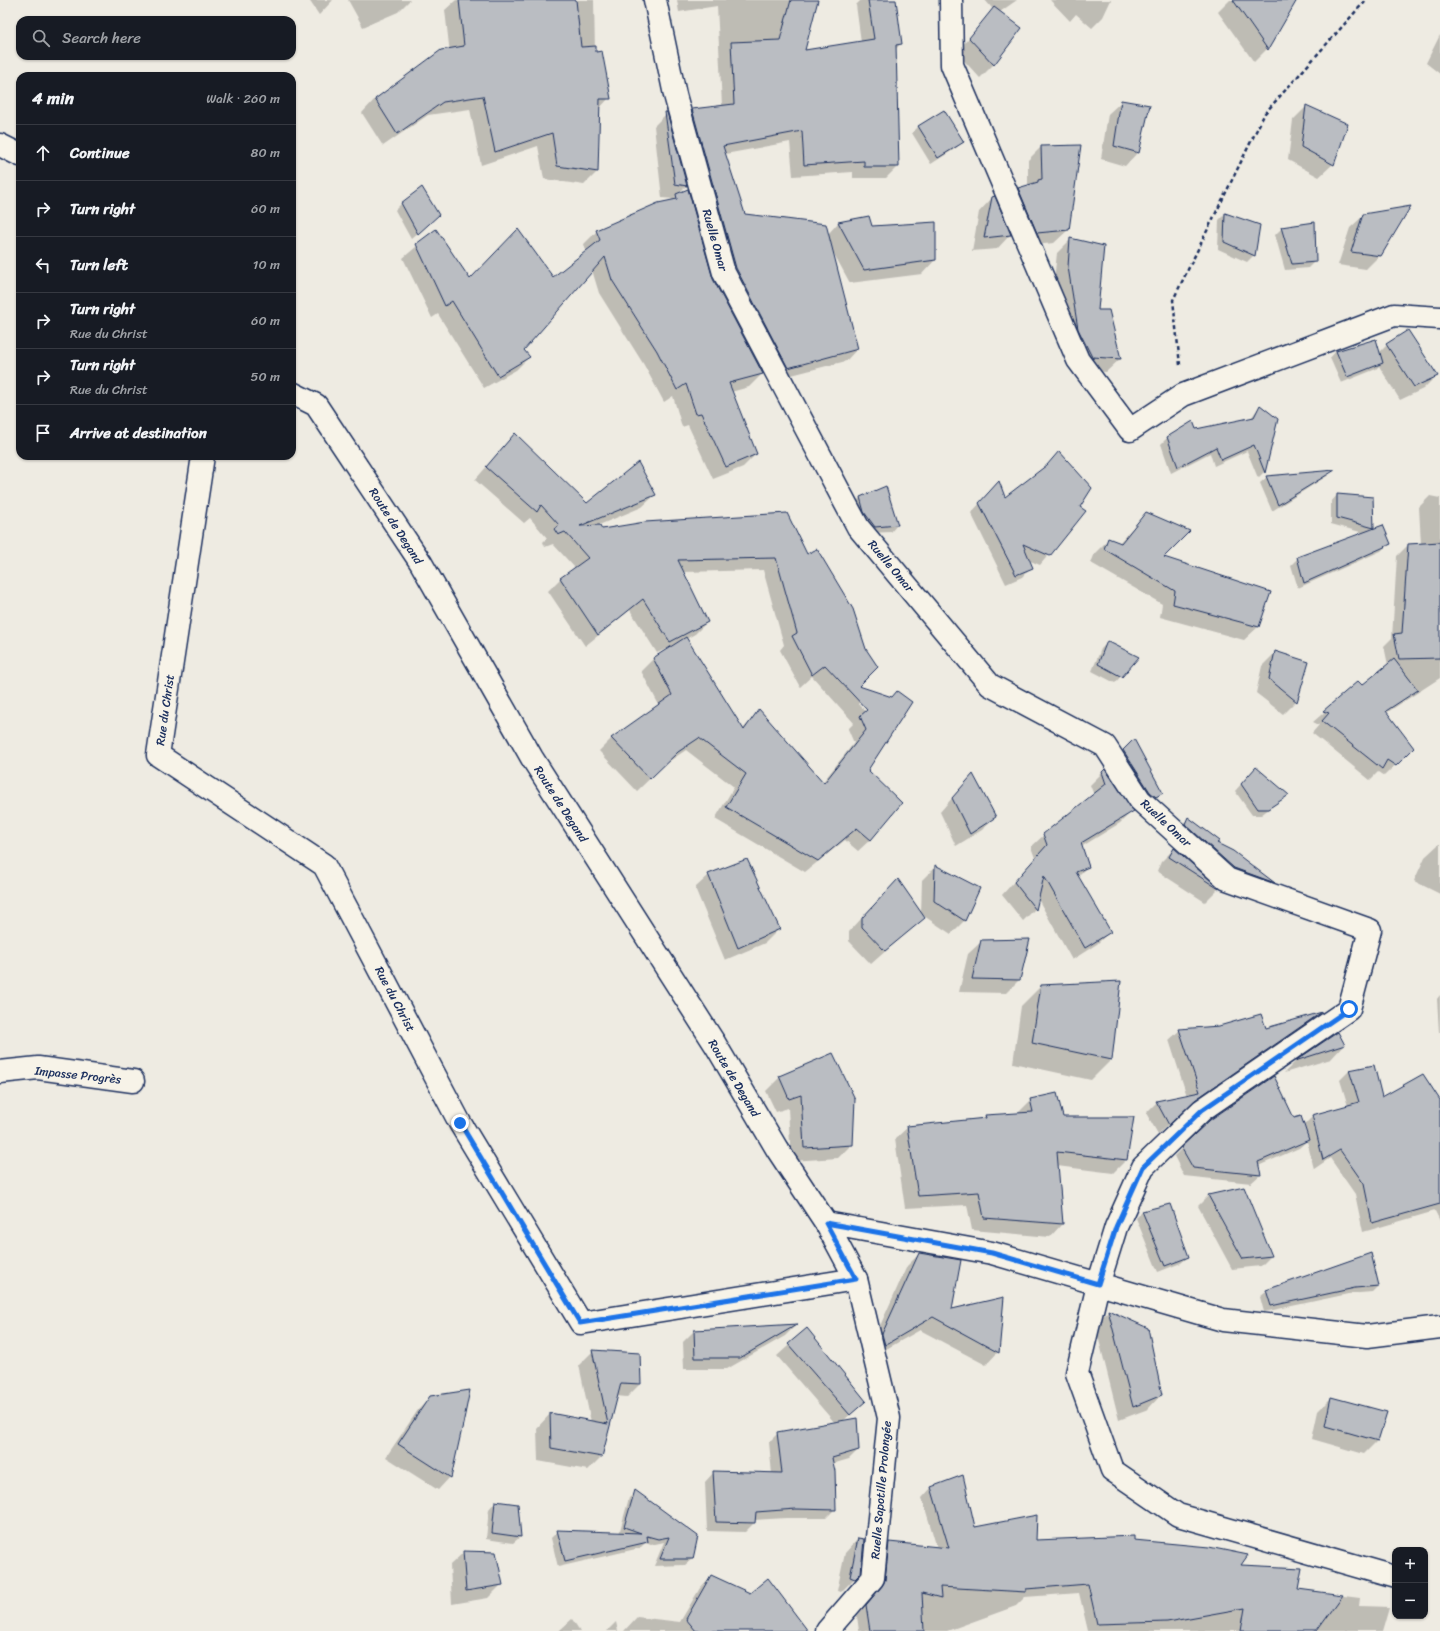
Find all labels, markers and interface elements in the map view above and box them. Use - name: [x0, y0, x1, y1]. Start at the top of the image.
- search box: [16, 16, 296, 60]
- text: Search here: [62, 25, 141, 51]
- icon: search: [30, 27, 52, 49]
- text: 4 min: [32, 83, 74, 113]
- text: Walk · 260 m: [206, 87, 280, 110]
- text: Continue: [70, 140, 130, 166]
- text: 80 m: [251, 141, 280, 164]
- icon: ahead: [32, 142, 54, 164]
- text: Turn right: [70, 196, 135, 222]
- text: 60 m: [251, 197, 280, 220]
- icon: right: [32, 198, 54, 220]
- street label: Ruelle Omar: [696, 206, 735, 275]
- text: Turn left: [70, 252, 128, 278]
- text: 10 m: [253, 253, 280, 276]
- icon: left: [32, 254, 54, 276]
- text: Turn right: [70, 296, 135, 322]
- text: 60 m: [251, 309, 280, 332]
- icon: right: [32, 310, 54, 332]
- text: Rue du Christ: [70, 322, 148, 345]
- text: Turn right: [70, 352, 135, 378]
- text: 50 m: [250, 365, 280, 388]
- icon: right: [32, 366, 54, 388]
- text: Rue du Christ: [70, 378, 148, 401]
- text: Arrive at destination: [70, 420, 207, 446]
- icon: arrive: [32, 422, 54, 444]
- street label: Route de Degand: [363, 483, 430, 569]
- street label: Ruelle Omar: [862, 535, 921, 598]
- street label: Rue du Christ: [149, 673, 181, 747]
- street label: Route de Degand: [528, 761, 595, 847]
- street label: Ruelle Omar: [1135, 793, 1198, 853]
- street label: Rue du Christ: [368, 962, 422, 1036]
- route start: [1340, 1000, 1358, 1018]
- street label: Route de Degand: [702, 1035, 766, 1122]
- street label: Impasse Progrès: [33, 1059, 123, 1091]
- route end: [451, 1114, 469, 1132]
- street label: Ruelle Sapotille Prolongée: [864, 1420, 898, 1560]
- map controls: [1392, 1547, 1428, 1619]
- button: +: [1392, 1547, 1428, 1583]
- button: −: [1392, 1583, 1428, 1619]

